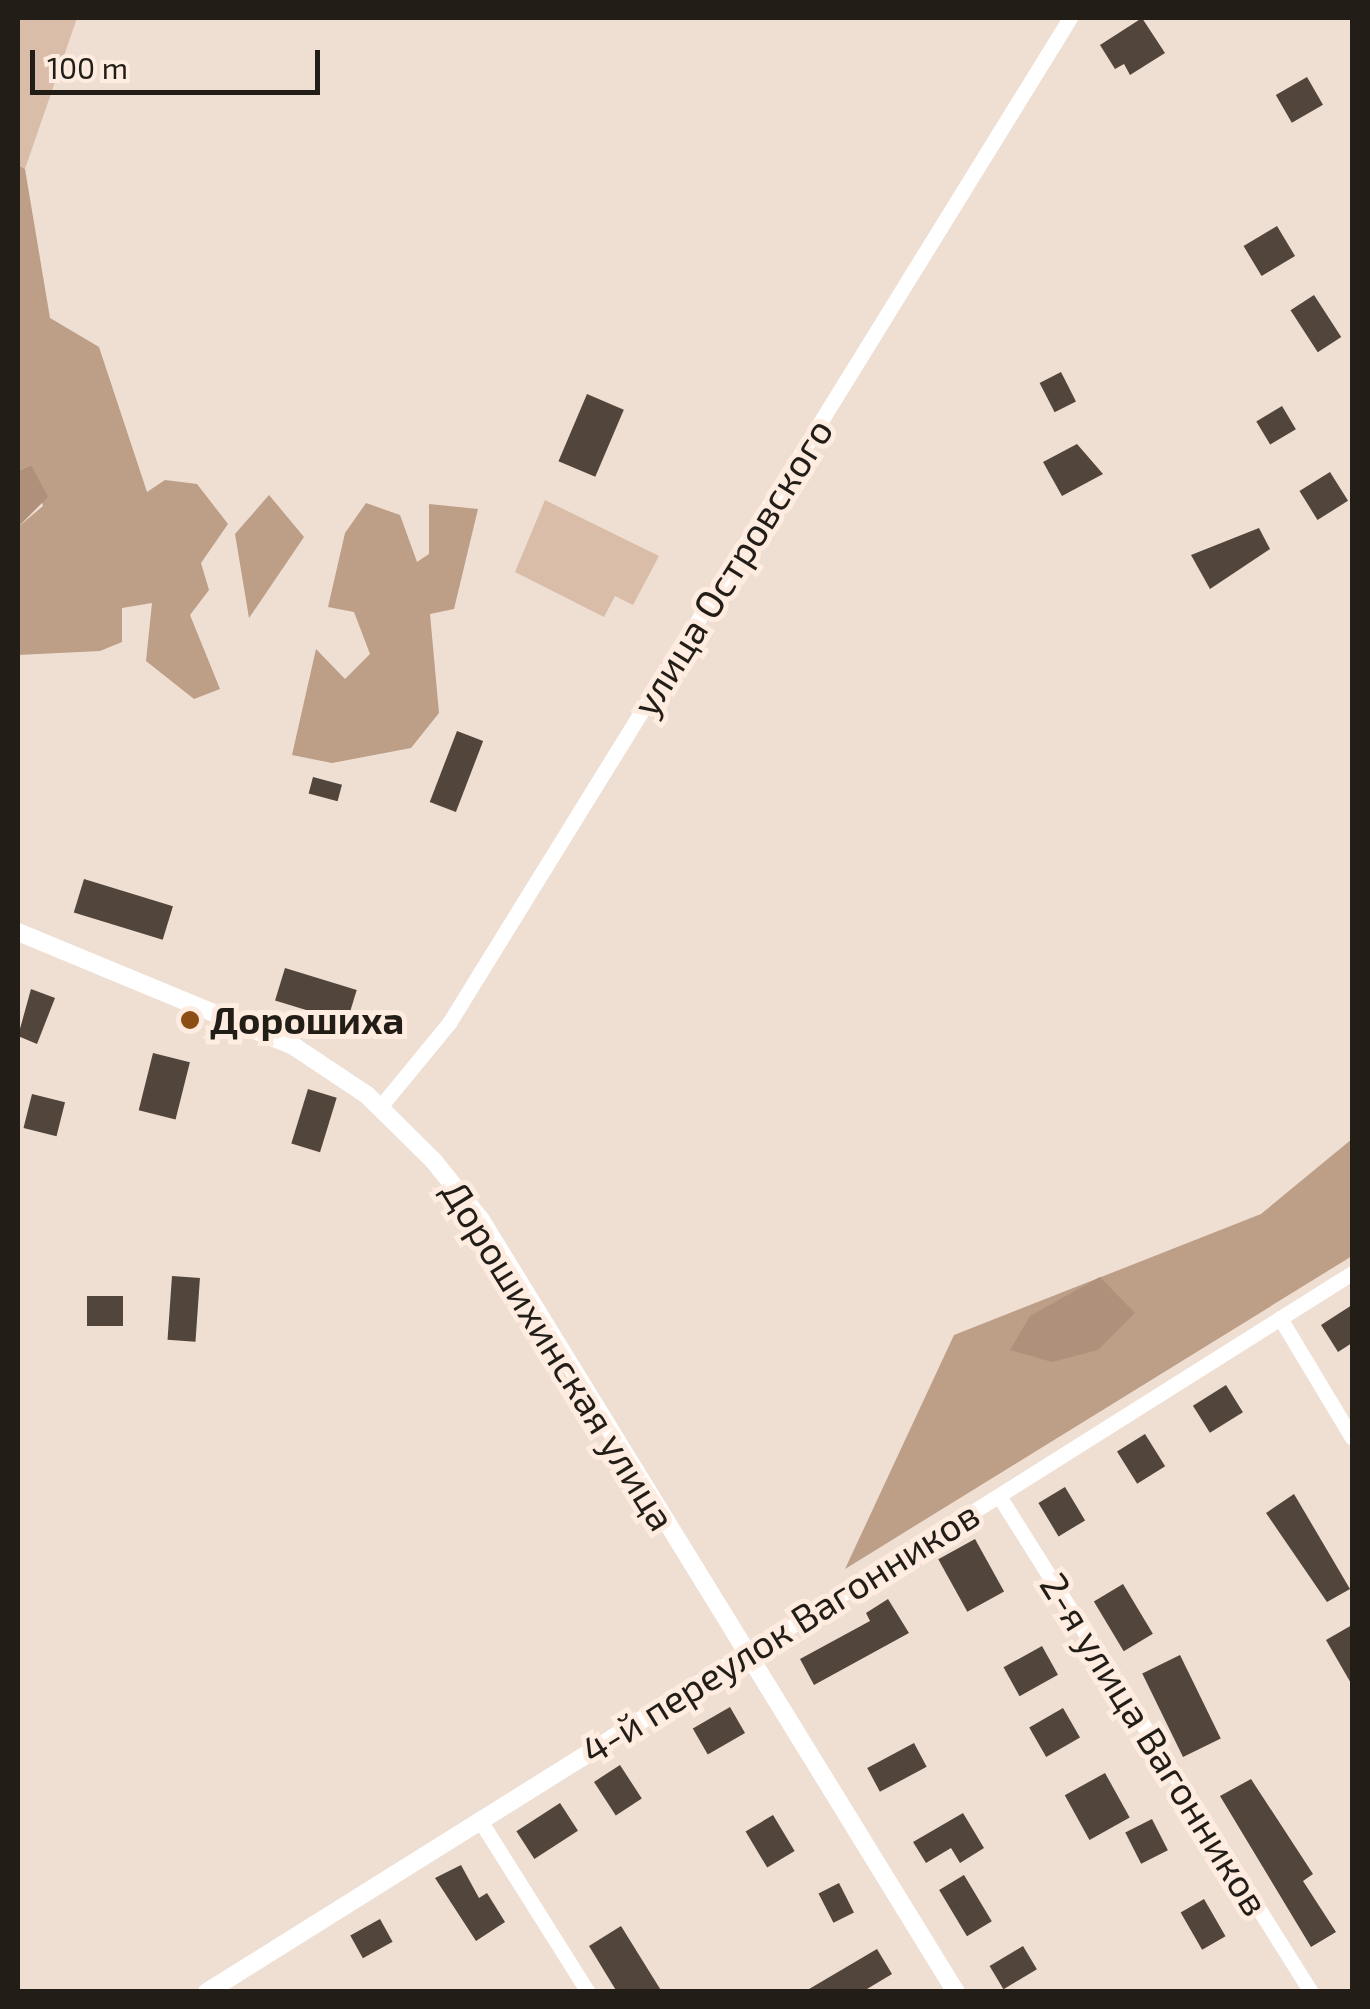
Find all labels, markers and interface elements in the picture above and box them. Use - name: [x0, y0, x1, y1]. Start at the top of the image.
- scale bar: [35, 30, 325, 92]
- text: 100 m: [47, 49, 128, 85]
- street label: улица Островского: [622, 410, 842, 724]
- place label: Дорошиха: [210, 997, 404, 1043]
- marker: Дорошиха: [179, 1009, 201, 1031]
- street label: Дорошихинская улица: [432, 1171, 686, 1539]
- street label: 4-й переулок Вагонников: [573, 1491, 987, 1773]
- street label: 2-я улица Вагонников: [1031, 1564, 1279, 1924]

